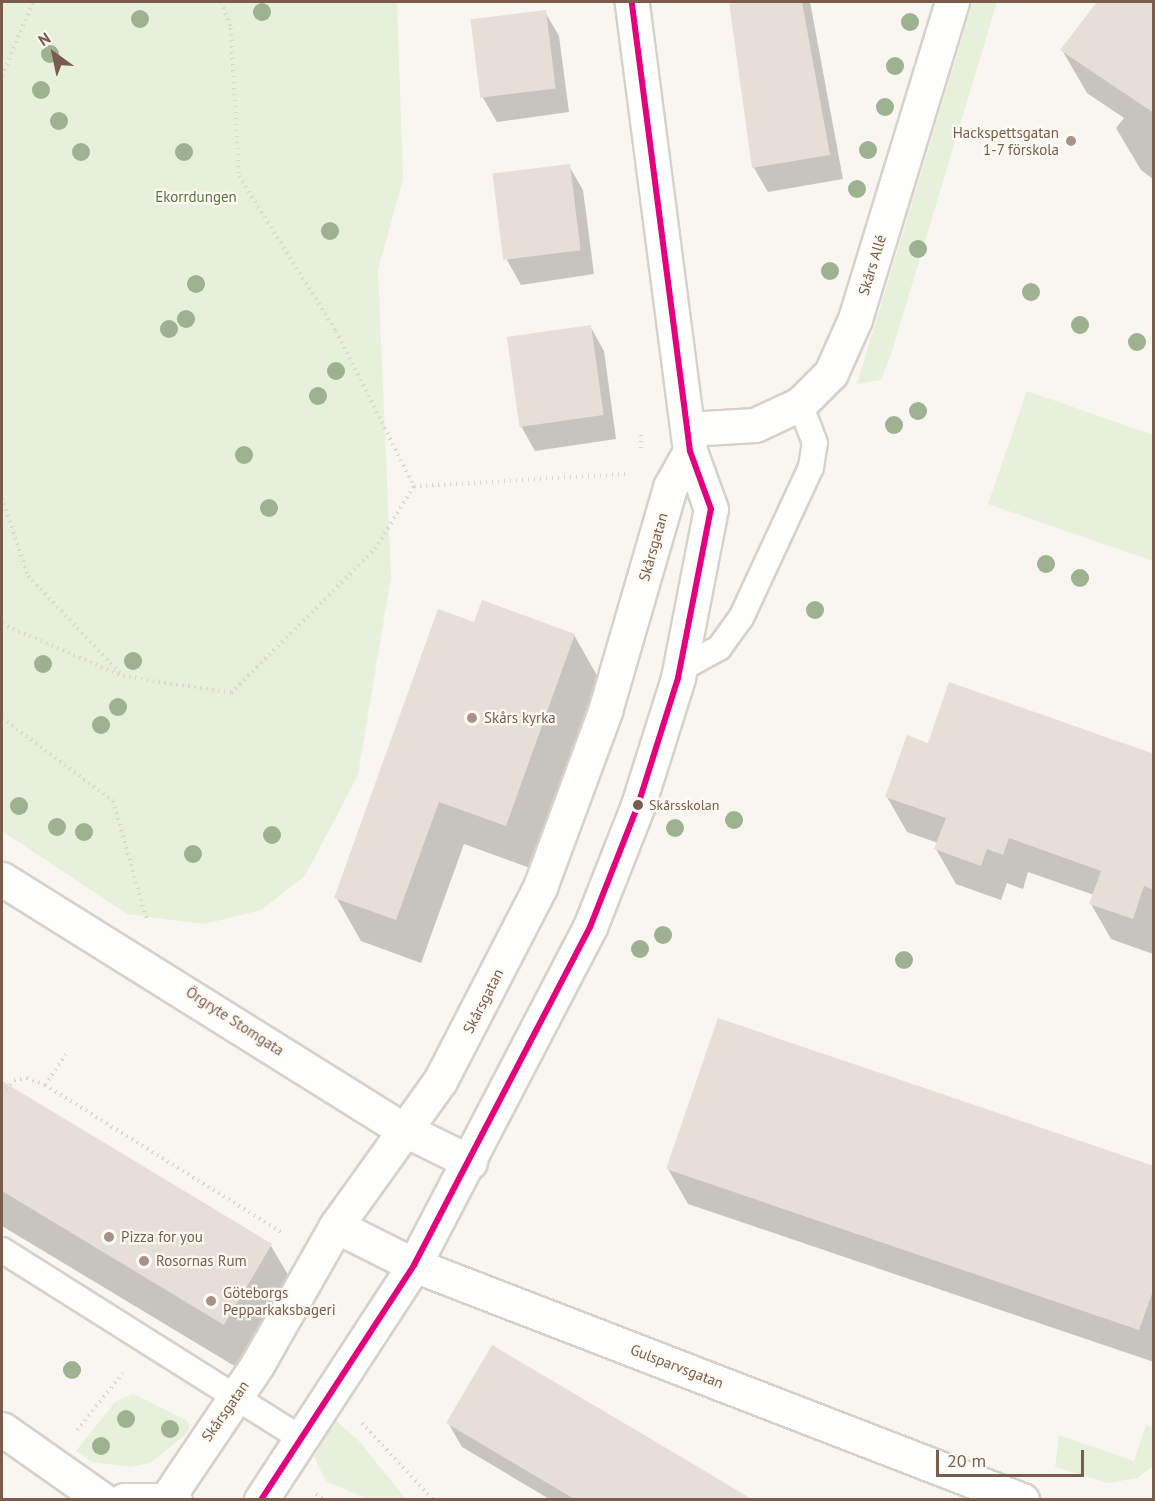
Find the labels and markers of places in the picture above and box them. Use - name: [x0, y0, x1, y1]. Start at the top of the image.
- place label: Hackspettsgatan 1-7 förskola: [953, 123, 1059, 158]
- marker: Hackspettsgatan 1-7 förskola: [1064, 134, 1078, 148]
- place label: Skårs kyrka: [484, 709, 556, 727]
- marker: Skårs kyrka: [465, 711, 479, 725]
- place label: Skårsskolan: [649, 797, 719, 813]
- marker: Skårsskolan: [632, 799, 644, 811]
- place label: Pizza for you: [121, 1228, 203, 1246]
- marker: Pizza for you: [102, 1230, 116, 1244]
- place label: Rosornas Rum: [156, 1252, 247, 1270]
- marker: Rosornas Rum: [137, 1254, 151, 1268]
- place label: Göteborgs Pepparkaksbageri: [223, 1283, 336, 1318]
- marker: Göteborgs Pepparkaksbageri: [204, 1294, 218, 1308]

